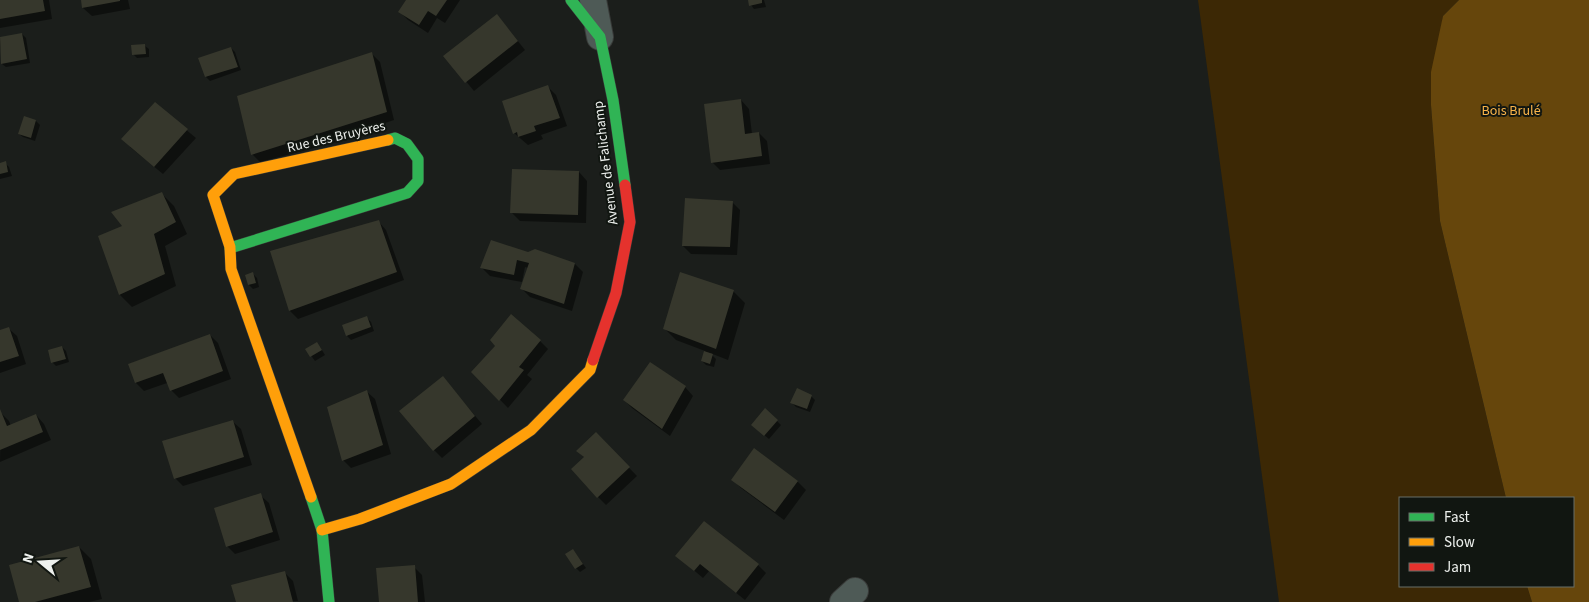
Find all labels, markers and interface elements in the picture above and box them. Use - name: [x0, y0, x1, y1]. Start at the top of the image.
- street label: Avenue de Falichamp: [588, 100, 623, 226]
- park label: Bois Brulé: [1481, 101, 1541, 121]
- street label: Rue des Bruyères: [285, 116, 388, 158]
- legend: [1399, 497, 1574, 587]
- text: Fast: [1444, 507, 1470, 528]
- text: Slow: [1444, 532, 1475, 553]
- north arrow: [15, 537, 65, 587]
- text: N: [18, 551, 40, 566]
- text: Jam: [1444, 557, 1471, 578]

